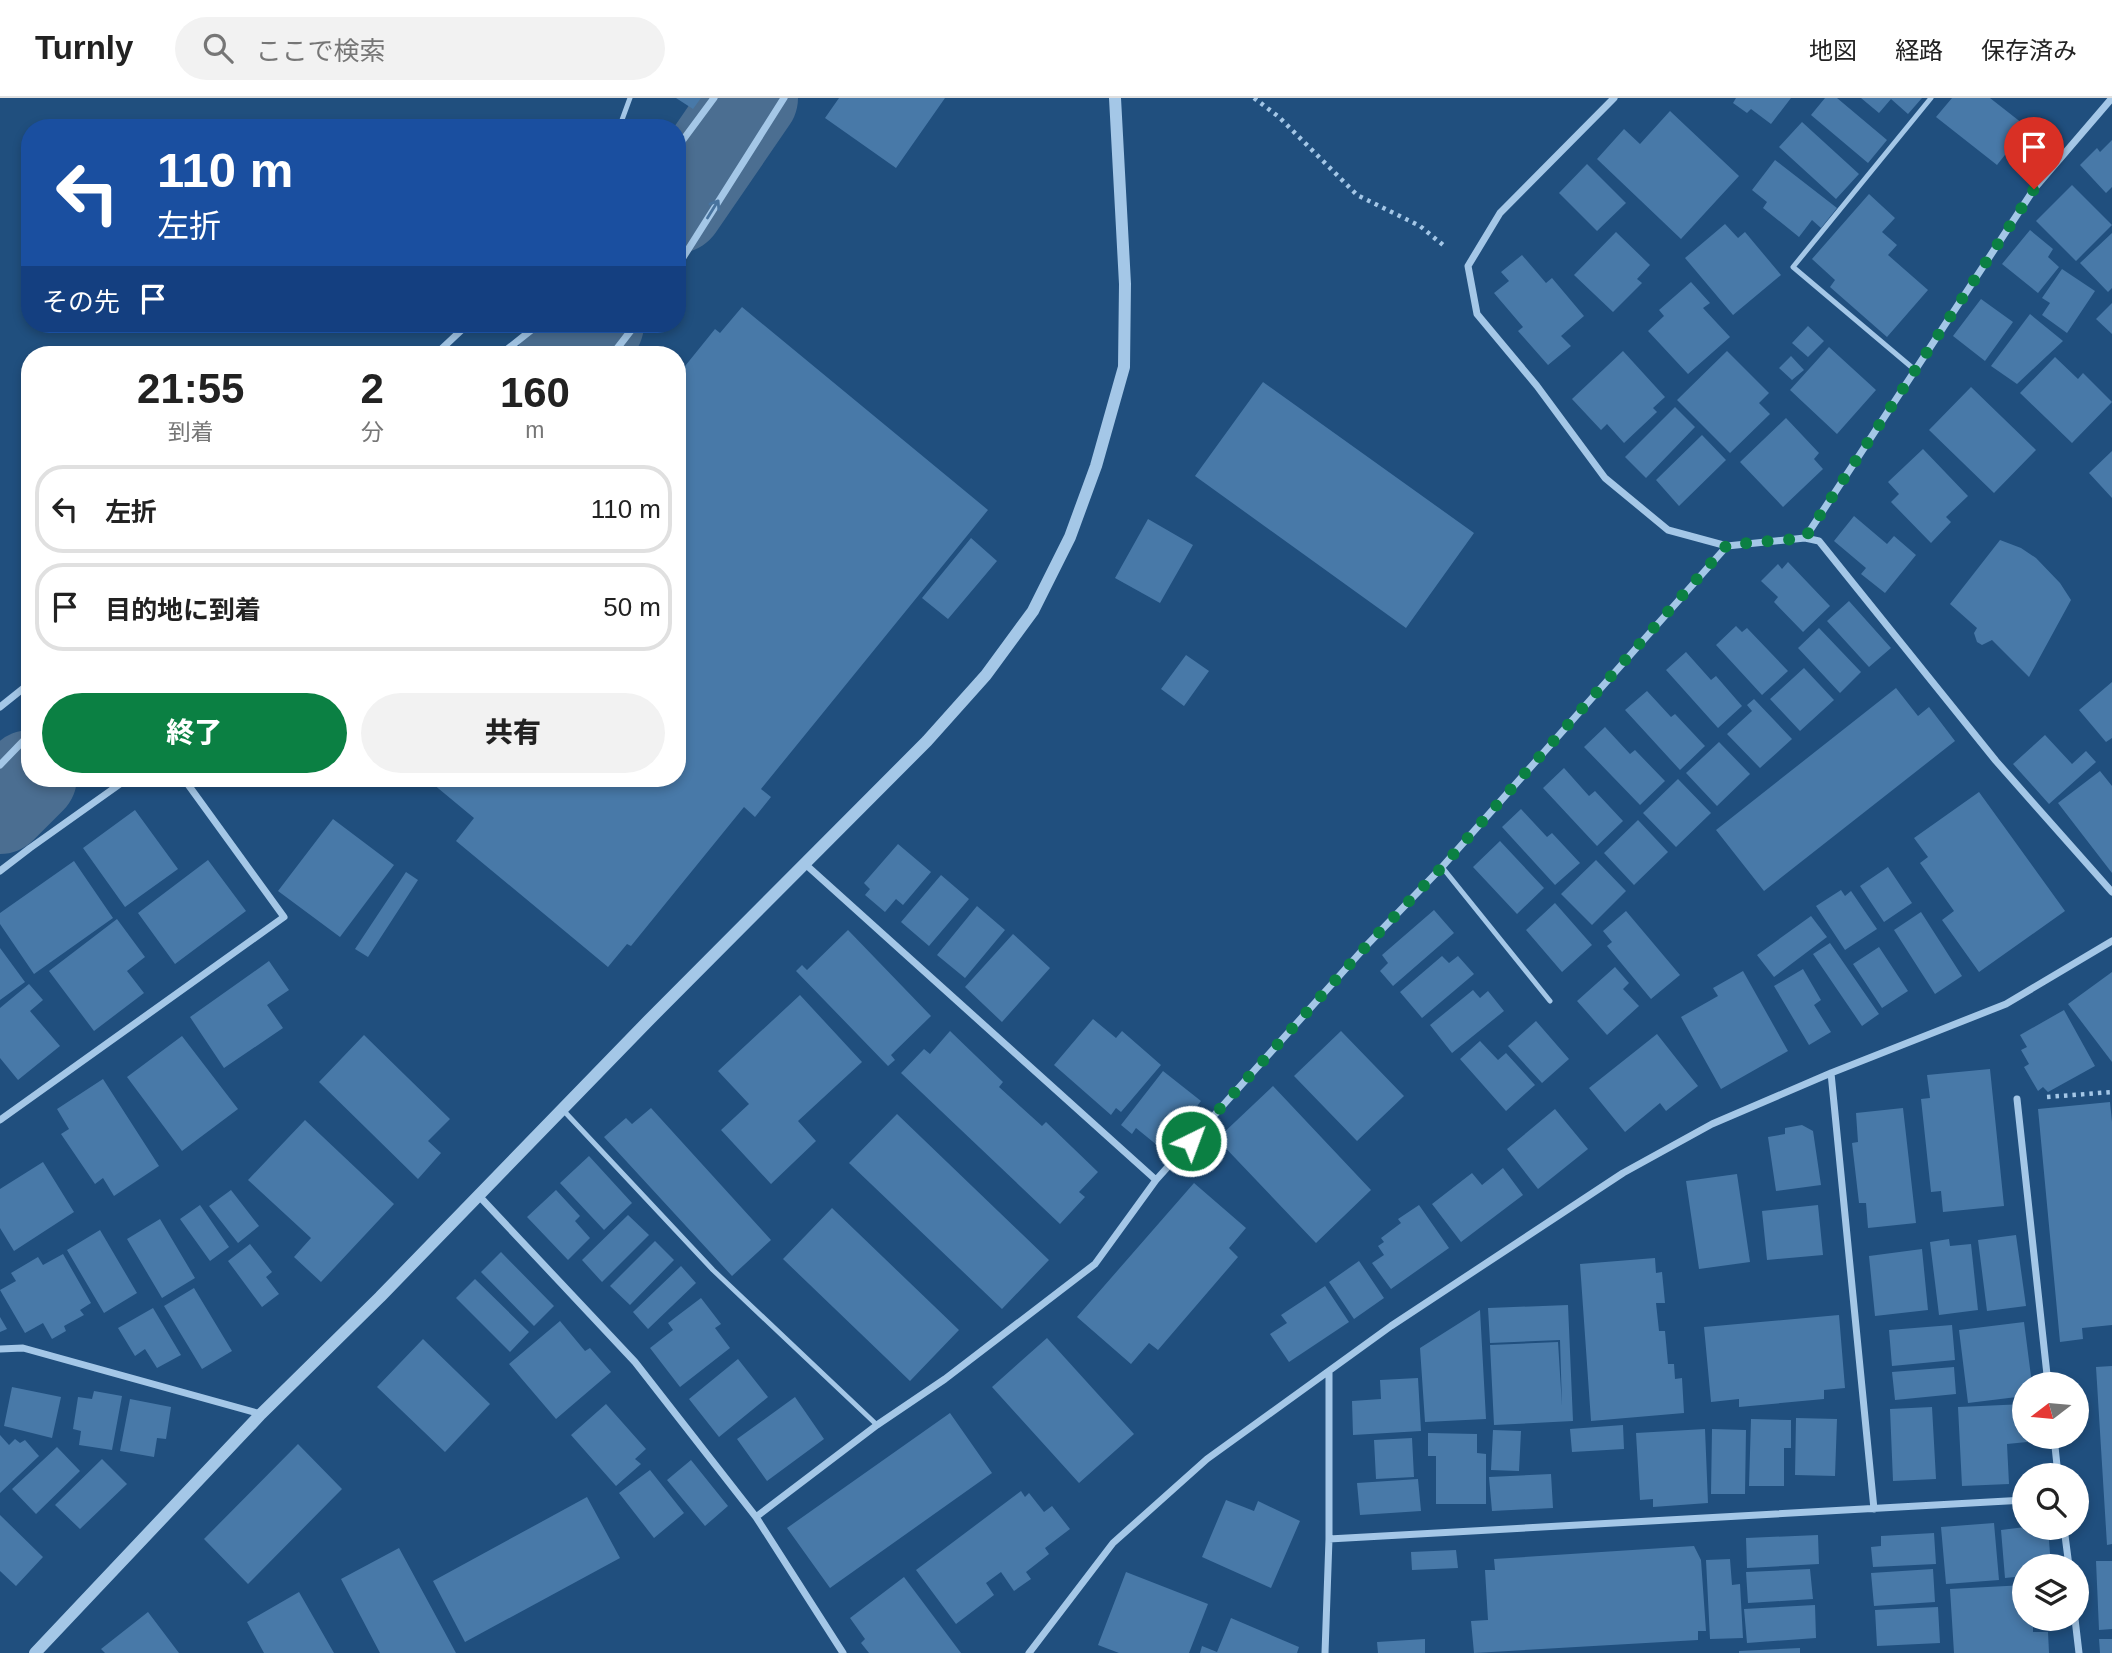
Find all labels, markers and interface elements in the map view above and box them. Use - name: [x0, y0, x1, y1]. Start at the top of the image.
- search box: [175, 17, 665, 80]
- text: Turnly: [35, 29, 133, 66]
- icon: search: [199, 29, 237, 67]
- text: ここで検索: [255, 36, 385, 66]
- text: 地図: [1809, 37, 1857, 64]
- text: 経路: [1895, 37, 1943, 64]
- text: 保存済み: [1981, 37, 2077, 64]
- pin: [2004, 117, 2064, 189]
- icon: arrive: [2015, 128, 2053, 166]
- text: 110 m: [157, 143, 293, 197]
- icon: left: [42, 147, 133, 238]
- one-way arrow: [707, 199, 721, 219]
- text: 左折: [157, 208, 221, 244]
- icon: arrive: [134, 280, 172, 318]
- text: その先: [42, 287, 120, 317]
- text: 21:55: [137, 365, 244, 412]
- text: 2: [360, 365, 384, 412]
- text: 160: [500, 369, 570, 416]
- text: m: [525, 417, 545, 443]
- text: 到着: [168, 419, 214, 445]
- text: 分: [361, 419, 384, 445]
- icon: left: [46, 490, 84, 528]
- text: 110 m: [591, 494, 661, 524]
- text: 左折: [105, 497, 157, 527]
- icon: arrive: [46, 588, 84, 626]
- text: 50 m: [603, 592, 661, 622]
- text: 目的地に到着: [105, 595, 261, 625]
- button: 終了: [42, 693, 347, 773]
- button: 共有: [361, 693, 665, 773]
- position arrow: [1154, 1104, 1228, 1178]
- north arrow: [2012, 1372, 2090, 1449]
- map controls: [2012, 1372, 2089, 1631]
- button: search: [2012, 1463, 2089, 1540]
- button: layers: [2012, 1554, 2089, 1631]

